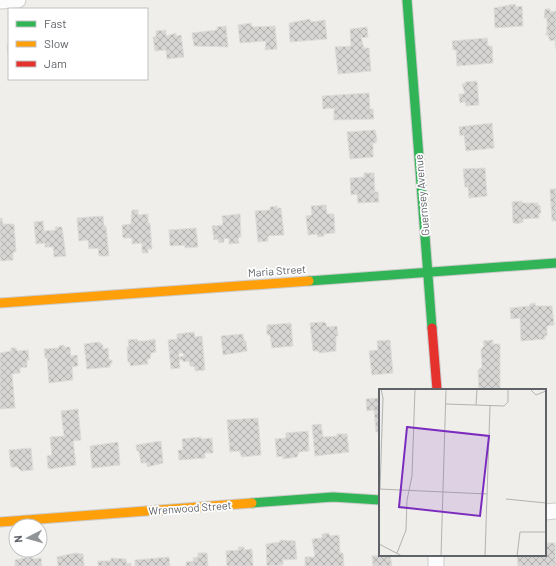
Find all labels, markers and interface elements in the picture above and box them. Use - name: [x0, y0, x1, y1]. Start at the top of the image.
- legend: [8, 8, 148, 80]
- text: Fast: [44, 16, 67, 30]
- text: Slow: [44, 36, 69, 50]
- text: Jam: [44, 56, 67, 70]
- street label: Guernsey Avenue: [411, 154, 432, 236]
- street label: Maria Street: [248, 262, 306, 279]
- inset map: [379, 389, 546, 556]
- street label: Wrenwood Street: [148, 498, 232, 517]
- north arrow: [8, 518, 48, 558]
- text: N: [11, 535, 24, 543]

